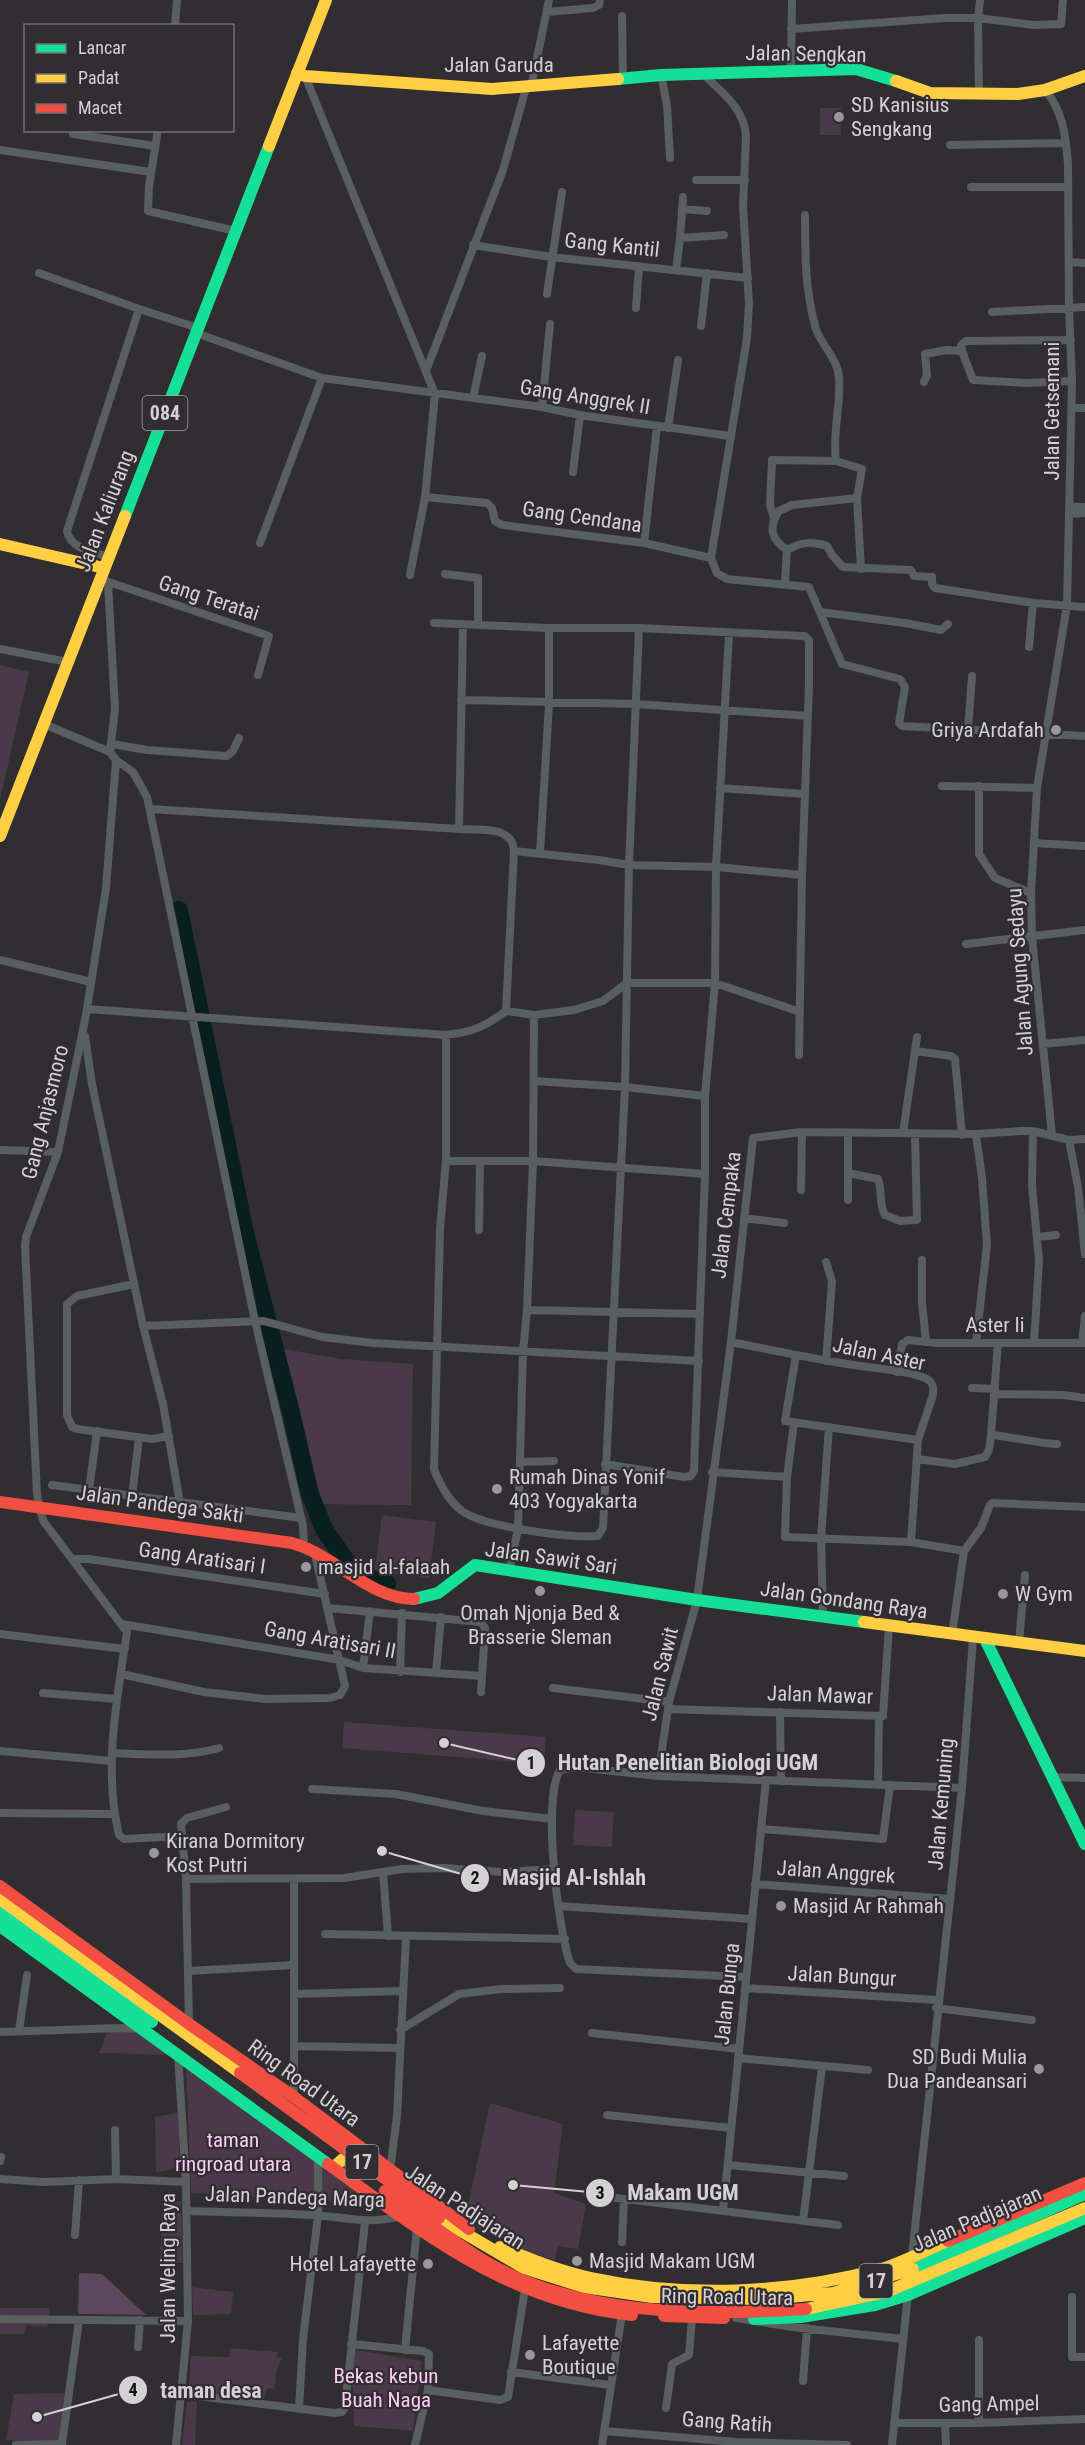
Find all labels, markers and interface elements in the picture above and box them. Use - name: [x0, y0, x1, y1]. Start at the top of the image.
- legend: [24, 24, 234, 132]
- text: Lancar: [78, 37, 127, 58]
- street label: Jalan Sengkan: [745, 41, 867, 67]
- street label: Jalan Garuda: [444, 53, 554, 77]
- text: Padat: [78, 67, 119, 88]
- place label: SD Kanisius Sengkang: [851, 93, 949, 141]
- text: Macet: [78, 97, 122, 118]
- marker: SD Kanisius Sengkang: [832, 110, 846, 124]
- street label: Gang Kantil: [563, 228, 661, 262]
- street label: Jalan Getsemani: [1040, 342, 1064, 480]
- street label: Gang Anggrek II: [518, 375, 652, 419]
- road number: 084: [142, 396, 188, 430]
- street label: Jalan Kaliurang: [71, 447, 139, 575]
- street label: Gang Cendana: [521, 497, 643, 537]
- street label: Gang Teratai: [156, 570, 262, 626]
- place label: Griya Ardafah: [931, 718, 1044, 742]
- marker: Griya Ardafah: [1049, 723, 1063, 737]
- street label: Jalan Agung Sedayu: [1002, 887, 1038, 1057]
- street label: Gang Anjasmoro: [17, 1042, 73, 1182]
- street label: Jalan Cempaka: [706, 1150, 746, 1280]
- street label: Aster Ii: [965, 1313, 1025, 1337]
- street label: Jalan Aster: [830, 1332, 928, 1376]
- place label: Rumah Dinas Yonif 403 Yogyakarta: [509, 1465, 665, 1513]
- street label: Jalan Pandega Sakti: [75, 1480, 245, 1528]
- marker: Rumah Dinas Yonif 403 Yogyakarta: [490, 1482, 504, 1496]
- street label: Gang Aratisari I: [137, 1537, 267, 1579]
- street label: Jalan Sawit Sari: [484, 1537, 618, 1579]
- place label: masjid al-falaah: [318, 1555, 450, 1579]
- marker: masjid al-falaah: [299, 1560, 313, 1574]
- street label: Jalan Gondang Raya: [759, 1576, 929, 1624]
- place label: W Gym: [1015, 1582, 1073, 1606]
- marker: Omah Njonja Bed & Brasserie Sleman: [533, 1584, 547, 1598]
- marker: W Gym: [996, 1587, 1010, 1601]
- place label: Omah Njonja Bed & Brasserie Sleman: [460, 1601, 620, 1649]
- street label: Gang Aratisari II: [262, 1617, 398, 1663]
- street label: Jalan Sawit: [637, 1625, 683, 1723]
- street label: Jalan Mawar: [767, 1681, 873, 1709]
- street label: Jalan Kemuning: [923, 1737, 959, 1871]
- callout: Hutan Penelitian Biologi UGM: [516, 1743, 830, 1783]
- text: Hutan Penelitian Biologi UGM: [558, 1750, 818, 1775]
- text: 1: [526, 1752, 536, 1773]
- place label: Kirana Dormitory Kost Putri: [166, 1829, 305, 1877]
- marker: Kirana Dormitory Kost Putri: [147, 1846, 161, 1860]
- street label: Jalan Anggrek: [776, 1856, 897, 1888]
- callout: Masjid Al-Ishlah: [460, 1858, 658, 1898]
- text: Masjid Al-Ishlah: [502, 1865, 646, 1890]
- text: 2: [470, 1867, 480, 1888]
- place label: Masjid Ar Rahmah: [793, 1894, 944, 1918]
- marker: Masjid Ar Rahmah: [774, 1899, 788, 1913]
- street label: Jalan Bunga: [710, 1942, 744, 2046]
- street label: Jalan Bungur: [787, 1961, 897, 1991]
- street label: Ring Road Utara: [243, 2034, 365, 2132]
- place label: SD Budi Mulia Dua Pandeansari: [887, 2045, 1027, 2093]
- marker: SD Budi Mulia Dua Pandeansari: [1032, 2062, 1046, 2076]
- park label: taman ringroad utara: [175, 2128, 291, 2176]
- road number: 17: [346, 2145, 378, 2179]
- street label: Jalan Padjajaran: [401, 2159, 529, 2255]
- callout: Makam UGM: [585, 2173, 750, 2213]
- text: Makam UGM: [627, 2180, 739, 2205]
- street label: Jalan Padjajaran: [909, 2181, 1045, 2257]
- street label: Jalan Pandega Marga: [205, 2182, 385, 2212]
- text: 3: [595, 2182, 605, 2203]
- street label: Jalan Weling Raya: [156, 2193, 180, 2343]
- place label: Masjid Makam UGM: [589, 2249, 755, 2273]
- place label: Hotel Lafayette: [289, 2252, 416, 2276]
- marker: Masjid Makam UGM: [570, 2254, 584, 2268]
- marker: Hotel Lafayette: [421, 2257, 435, 2271]
- road number: 17: [860, 2264, 892, 2298]
- street label: Ring Road Utara: [661, 2284, 793, 2310]
- place label: Lafayette Boutique: [542, 2331, 619, 2379]
- marker: Lafayette Boutique: [523, 2348, 537, 2362]
- park label: Bekas kebun Buah Naga: [333, 2364, 439, 2412]
- callout: taman desa: [118, 2370, 274, 2410]
- text: taman desa: [160, 2378, 262, 2403]
- text: 4: [128, 2379, 138, 2400]
- street label: Gang Ampel: [938, 2391, 1040, 2417]
- street label: Gang Ratih: [681, 2407, 773, 2437]

